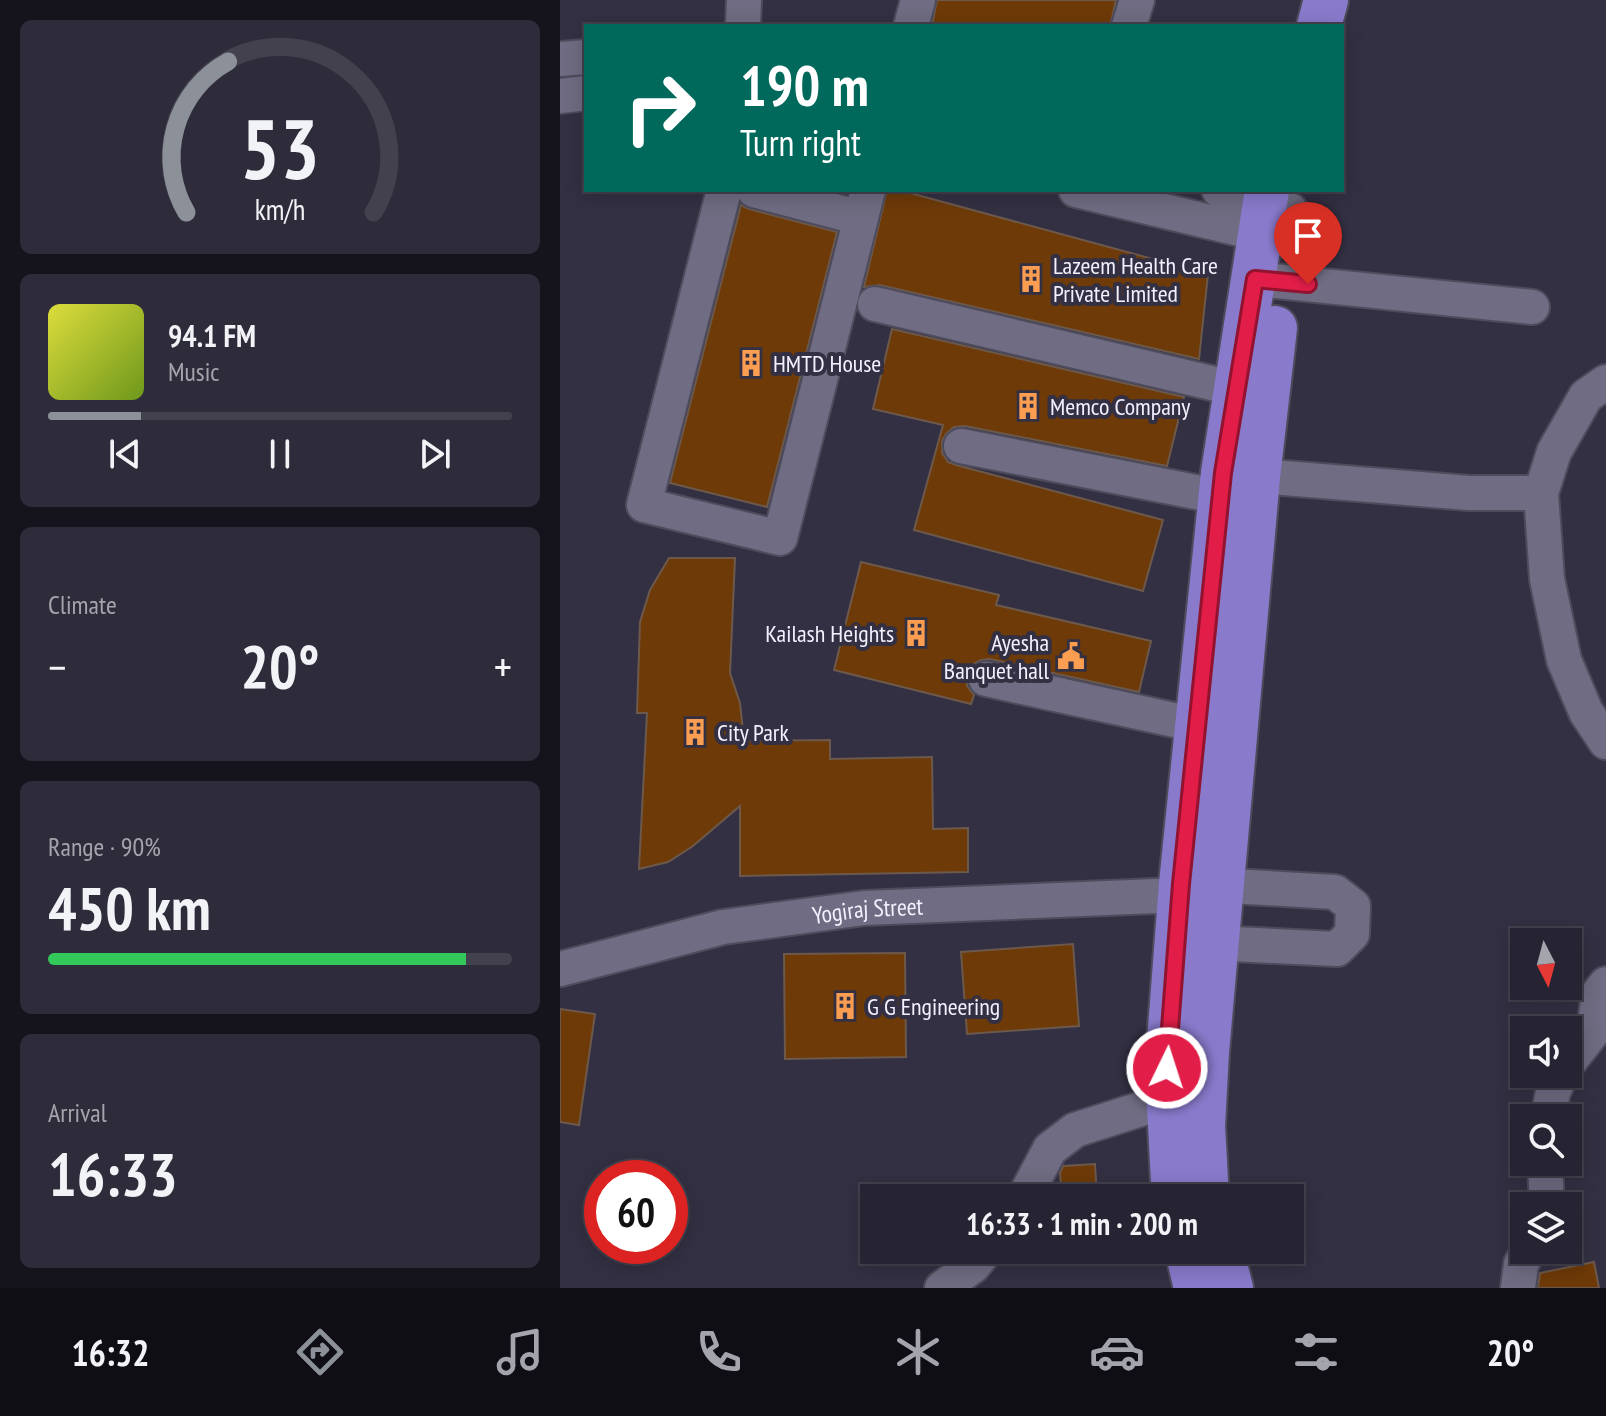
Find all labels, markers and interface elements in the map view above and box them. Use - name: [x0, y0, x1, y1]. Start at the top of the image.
- text: 190 m: [740, 49, 869, 121]
- icon: right: [608, 56, 712, 160]
- text: 53: [240, 93, 320, 201]
- text: Turn right: [740, 119, 861, 166]
- text: km/h: [255, 191, 305, 228]
- pin: [1274, 202, 1342, 284]
- icon: arrive: [1286, 214, 1330, 258]
- place label: Lazeem Health Care Private Limited: [1053, 250, 1218, 309]
- building icon: Lazeem Health Care Private Limited: [1016, 264, 1046, 294]
- text: 94.1 FM: [168, 316, 256, 355]
- building icon: HMTD House: [736, 348, 766, 378]
- place label: HMTD House: [773, 348, 881, 379]
- text: Music: [168, 355, 220, 388]
- building icon: Memco Company: [1013, 391, 1043, 421]
- place label: Memco Company: [1050, 391, 1190, 422]
- icon: previous: [103, 432, 147, 476]
- icon: pause: [258, 432, 302, 476]
- icon: next: [413, 432, 457, 476]
- text: Climate: [48, 588, 117, 621]
- place label: Kailash Heights: [765, 618, 894, 649]
- building icon: Kailash Heights: [901, 618, 931, 648]
- text: 20°: [240, 627, 320, 705]
- place label: Ayesha Banquet hall: [944, 627, 1049, 686]
- text: −: [48, 638, 66, 695]
- text: +: [494, 638, 512, 695]
- public building icon: Ayesha Banquet hall: [1056, 641, 1086, 671]
- building icon: City Park: [680, 717, 710, 747]
- place label: City Park: [717, 717, 789, 748]
- text: Range · 90%: [48, 830, 161, 863]
- text: 450 km: [48, 869, 211, 947]
- street label: Yogiraj Street: [810, 890, 924, 930]
- north arrow: [1510, 928, 1582, 1000]
- map controls: [1510, 928, 1582, 1264]
- building icon: G G Engineering: [830, 991, 860, 1021]
- place label: G G Engineering: [867, 991, 1000, 1022]
- button: sound: [1510, 1016, 1582, 1088]
- position arrow: [1125, 1026, 1209, 1110]
- text: Arrival: [48, 1096, 107, 1129]
- button: search: [1510, 1104, 1582, 1176]
- text: 16:33: [48, 1135, 178, 1213]
- speed limit sign: 60: [584, 1160, 688, 1264]
- button: layers: [1510, 1192, 1582, 1264]
- text: 16:33 · 1 min · 200 m: [966, 1204, 1198, 1243]
- icon: directions: [292, 1324, 348, 1380]
- icon: music: [492, 1324, 548, 1380]
- icon: phone: [691, 1324, 747, 1380]
- icon: climate: [890, 1324, 946, 1380]
- icon: car: [1089, 1324, 1145, 1380]
- icon: filters: [1288, 1324, 1344, 1380]
- text: 16:32: [72, 1329, 149, 1376]
- text: 20°: [1487, 1329, 1534, 1376]

